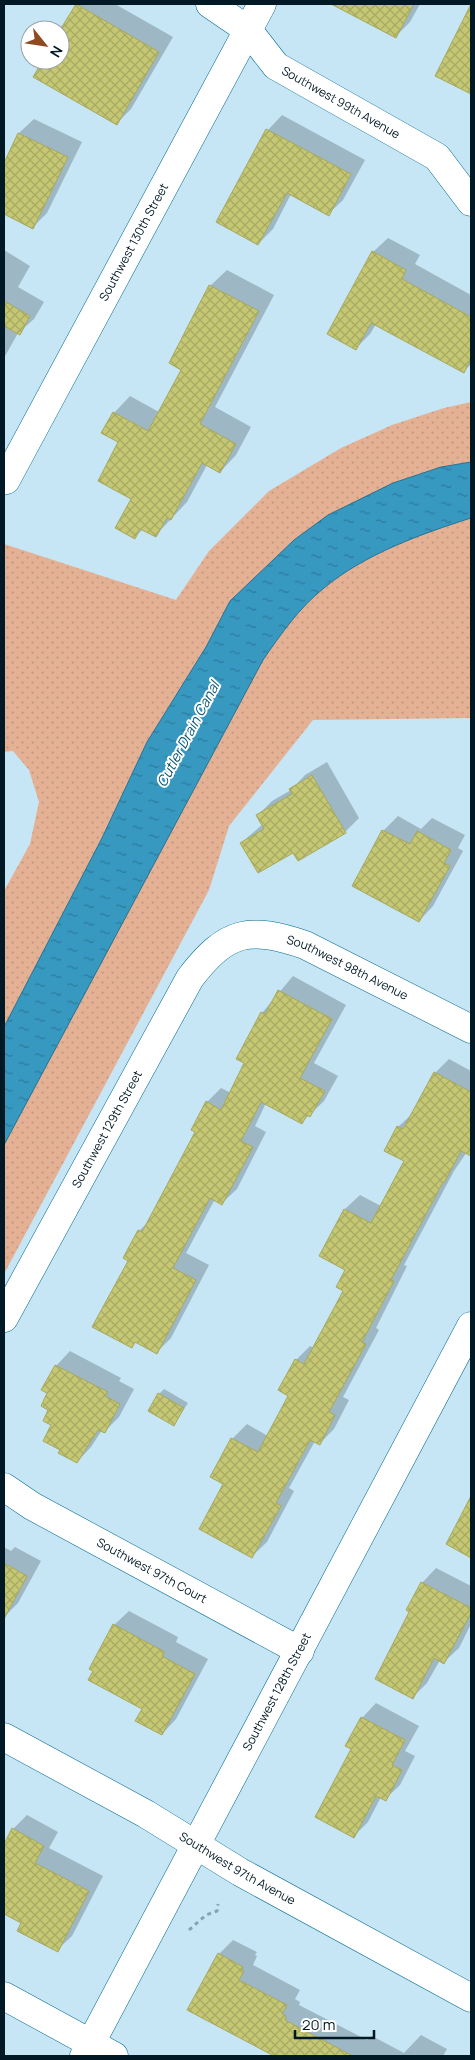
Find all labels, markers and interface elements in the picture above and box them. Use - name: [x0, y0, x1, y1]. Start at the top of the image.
- north arrow: [20, 20, 70, 70]
- text: N: [46, 43, 67, 61]
- street label: Southwest 99th Avenue: [279, 62, 403, 142]
- street label: Southwest 130th Street: [95, 180, 172, 304]
- water label: Cutler Drain Canal: [152, 676, 224, 790]
- street label: Southwest 98th Avenue: [285, 931, 411, 1004]
- street label: Southwest 129th Street: [68, 1067, 146, 1191]
- street label: Southwest 97th Court: [94, 1534, 210, 1607]
- street label: Southwest 128th Street: [238, 1630, 315, 1754]
- street label: Southwest 97th Avenue: [176, 1828, 299, 1909]
- scale bar: [295, 2008, 374, 2040]
- text: 20 m: [302, 2014, 335, 2035]

